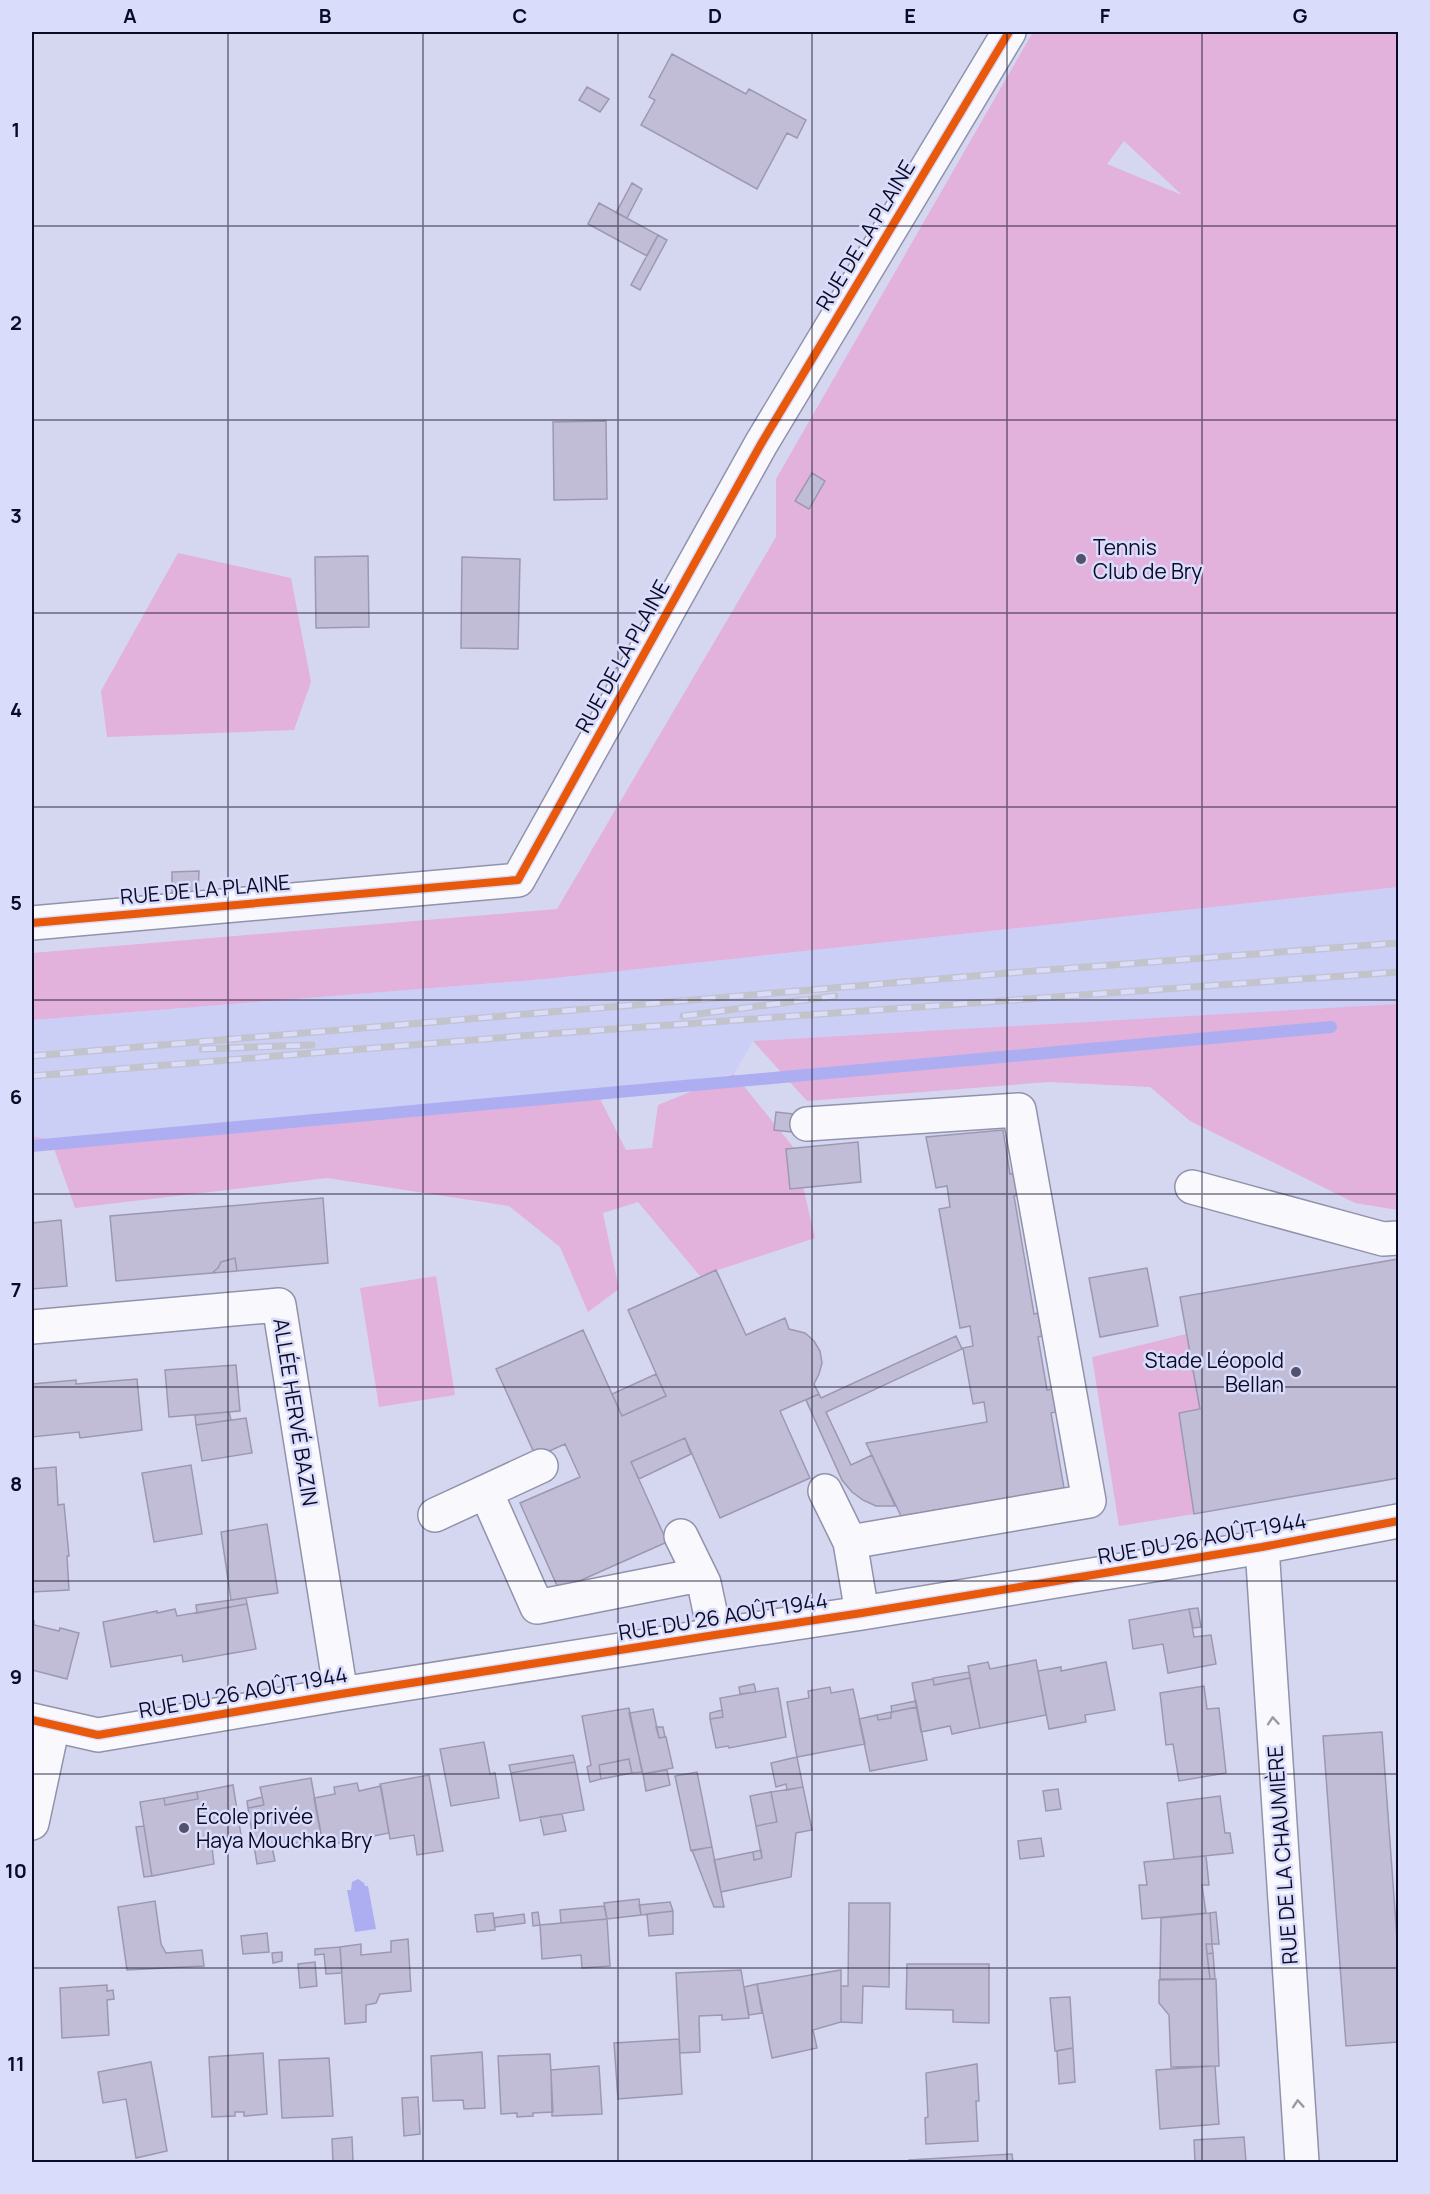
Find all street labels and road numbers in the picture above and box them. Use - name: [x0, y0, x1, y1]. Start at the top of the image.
- street label: RUE DE LA PLAINE: [809, 155, 921, 315]
- street label: RUE DE LA PLAINE: [568, 575, 676, 737]
- street label: RUE DE LA PLAINE: [119, 868, 291, 910]
- street label: ALLÉE HERVÉ BAZIN: [267, 1316, 325, 1508]
- street label: RUE DU 26 AOÛT 1944: [1095, 1506, 1309, 1570]
- street label: RUE DU 26 AOÛT 1944: [616, 1586, 830, 1646]
- street label: RUE DU 26 AOÛT 1944: [136, 1660, 350, 1724]
- street label: RUE DE LA CHAUMIÈRE: [1260, 1745, 1304, 1965]

